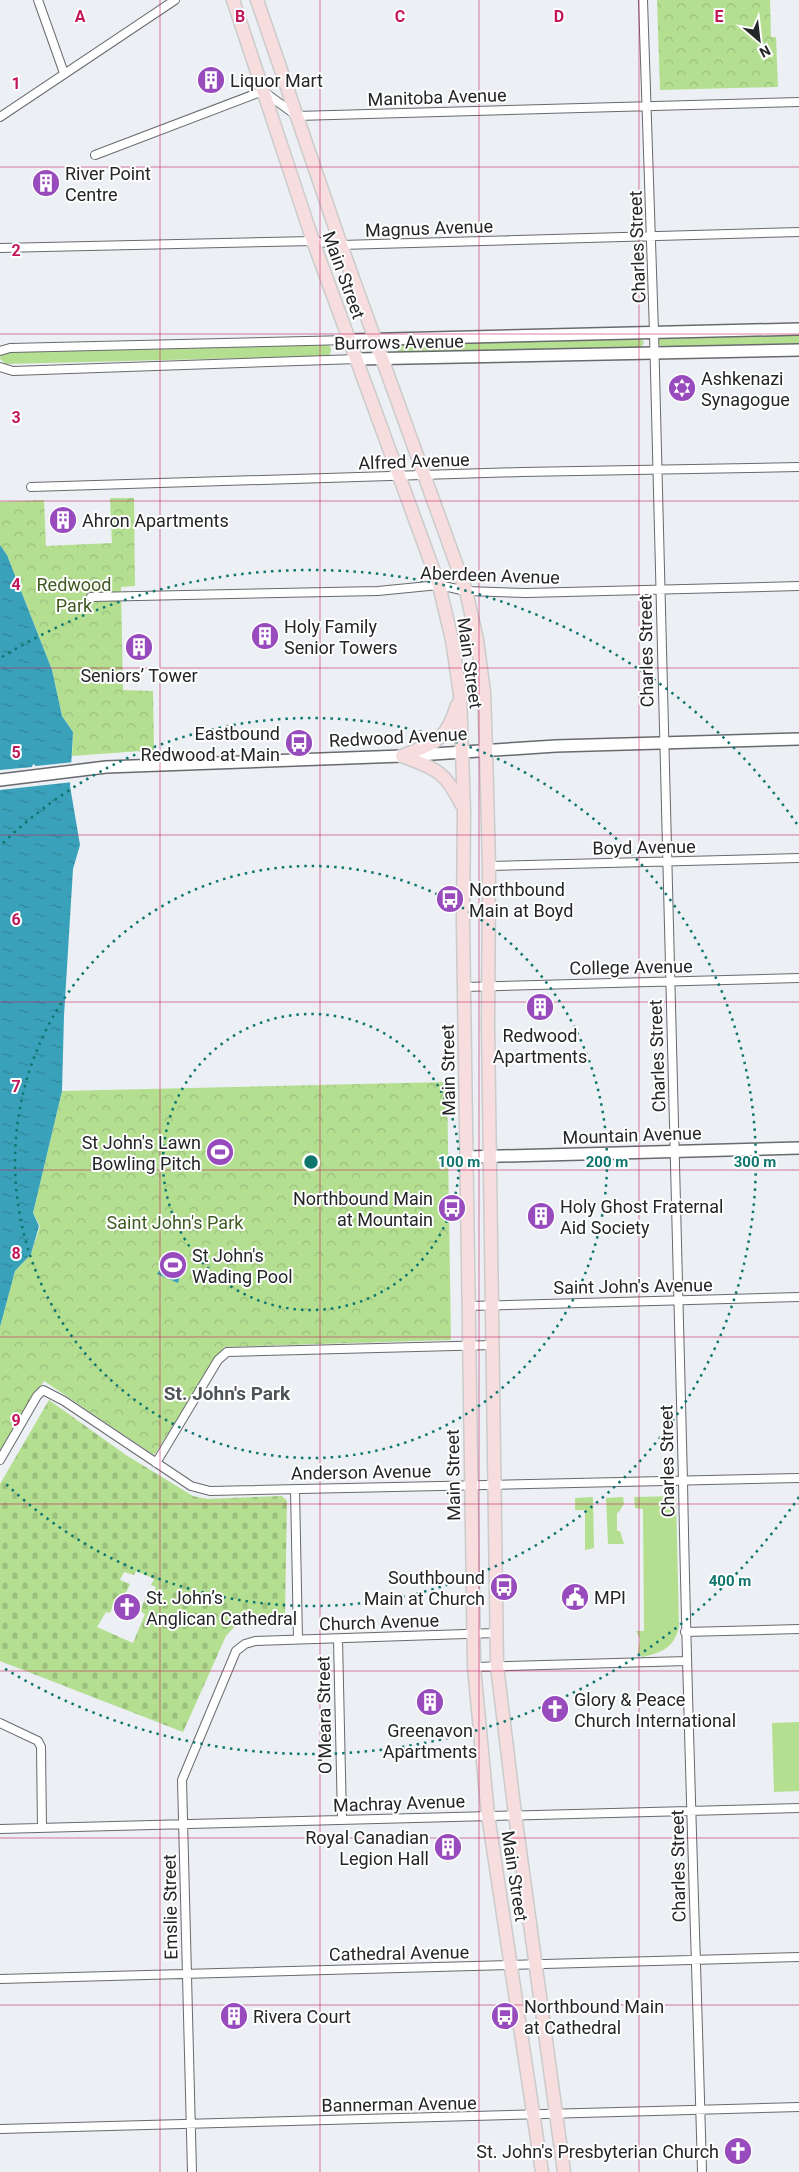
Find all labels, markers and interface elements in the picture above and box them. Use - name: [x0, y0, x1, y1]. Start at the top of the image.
- text: A: [75, 7, 86, 26]
- text: B: [235, 7, 245, 26]
- text: C: [395, 7, 405, 26]
- text: D: [554, 7, 564, 26]
- text: E: [715, 7, 724, 26]
- north arrow: [734, 15, 784, 65]
- text: N: [757, 42, 773, 61]
- building icon: Liquor Mart: [196, 65, 226, 95]
- place label: Liquor Mart: [230, 70, 323, 91]
- text: 1: [11, 74, 21, 93]
- street label: Manitoba Avenue: [367, 84, 507, 110]
- place label: River Point Centre: [65, 163, 151, 205]
- building icon: River Point Centre: [31, 168, 61, 198]
- street label: Charles Street: [625, 190, 649, 304]
- street label: Magnus Avenue: [365, 215, 493, 241]
- street label: Main Street: [318, 228, 370, 322]
- text: 2: [11, 241, 21, 260]
- street label: Burrows Avenue: [334, 330, 464, 354]
- place label: Ashkenazi Synagogue: [701, 368, 790, 410]
- synagogue icon: Ashkenazi Synagogue: [667, 373, 697, 403]
- text: 3: [11, 408, 21, 427]
- street label: Alfred Avenue: [358, 449, 470, 473]
- building icon: Ahron Apartments: [48, 505, 78, 535]
- place label: Ahron Apartments: [82, 510, 229, 531]
- street label: Aberdeen Avenue: [420, 562, 560, 588]
- park label: Redwood Park: [37, 574, 112, 616]
- text: 4: [11, 575, 21, 594]
- street label: Charles Street: [635, 594, 657, 708]
- place label: Holy Family Senior Towers: [284, 616, 398, 658]
- street label: Main Street: [453, 616, 487, 710]
- building icon: Holy Family Senior Towers: [250, 621, 280, 651]
- building icon: Seniors’ Tower: [124, 632, 154, 662]
- place label: Seniors’ Tower: [80, 665, 198, 686]
- place label: Eastbound Redwood at Main: [141, 723, 280, 765]
- street label: Redwood Avenue: [328, 723, 468, 751]
- bus stop icon: Eastbound Redwood at Main: [284, 728, 314, 758]
- text: 5: [11, 743, 21, 762]
- street label: Boyd Avenue: [592, 836, 696, 858]
- place label: Northbound Main at Boyd: [469, 879, 573, 921]
- bus stop icon: Northbound Main at Boyd: [435, 884, 465, 914]
- text: 6: [11, 910, 21, 929]
- street label: College Avenue: [569, 955, 693, 979]
- building icon: Redwood Apartments: [525, 992, 555, 1022]
- street label: Charles Street: [645, 999, 669, 1113]
- street label: Main Street: [437, 1024, 459, 1116]
- place label: Redwood Apartments: [493, 1025, 587, 1067]
- text: 7: [11, 1077, 21, 1096]
- street label: Mountain Avenue: [562, 1122, 702, 1148]
- place label: St John's Lawn Bowling Pitch: [82, 1132, 201, 1174]
- sports icon: St John's Lawn Bowling Pitch: [205, 1137, 235, 1167]
- centre of rings: [302, 1153, 320, 1171]
- text: 100 m: [438, 1153, 480, 1171]
- text: 200 m: [586, 1153, 628, 1171]
- text: 300 m: [734, 1153, 776, 1171]
- place label: Northbound Main at Mountain: [293, 1188, 433, 1230]
- bus stop icon: Northbound Main at Mountain: [437, 1193, 467, 1223]
- place label: Holy Ghost Fraternal Aid Society: [560, 1196, 723, 1238]
- building icon: Holy Ghost Fraternal Aid Society: [526, 1201, 556, 1231]
- park label: Saint John's Park: [107, 1212, 244, 1233]
- text: 8: [11, 1244, 21, 1263]
- place label: St John's Wading Pool: [192, 1245, 293, 1287]
- sports icon: St John's Wading Pool: [158, 1250, 188, 1280]
- street label: Saint John's Avenue: [553, 1274, 713, 1298]
- district label: St. John's Park: [164, 1382, 291, 1405]
- street label: Charles Street: [656, 1404, 678, 1518]
- text: 9: [11, 1411, 21, 1430]
- street label: Main Street: [442, 1429, 464, 1521]
- street label: Anderson Avenue: [291, 1460, 431, 1484]
- place label: Southbound Main at Church: [364, 1567, 485, 1609]
- bus stop icon: Southbound Main at Church: [489, 1572, 519, 1602]
- text: 400 m: [709, 1572, 751, 1590]
- public building icon: MPI: [560, 1582, 590, 1612]
- place label: St. John’s Anglican Cathedral: [146, 1587, 297, 1629]
- place label: MPI: [594, 1587, 626, 1608]
- church icon: St. John’s Anglican Cathedral: [112, 1592, 142, 1622]
- street label: Church Avenue: [319, 1609, 439, 1635]
- street label: O'Meara Street: [312, 1656, 336, 1774]
- building icon: Greenavon Apartments: [415, 1687, 445, 1717]
- place label: Glory & Peace Church International: [574, 1689, 736, 1731]
- church icon: Glory & Peace Church International: [540, 1694, 570, 1724]
- place label: Greenavon Apartments: [383, 1720, 477, 1762]
- street label: Machray Avenue: [333, 1790, 465, 1816]
- street label: Charles Street: [667, 1809, 689, 1923]
- place label: Royal Canadian Legion Hall: [305, 1827, 429, 1869]
- street label: Main Street: [497, 1829, 533, 1923]
- building icon: Royal Canadian Legion Hall: [433, 1832, 463, 1862]
- street label: Emslie Street: [159, 1854, 181, 1960]
- street label: Cathedral Avenue: [329, 1941, 469, 1965]
- place label: Northbound Main at Cathedral: [524, 1996, 664, 2038]
- building icon: Rivera Court: [219, 2001, 249, 2031]
- bus stop icon: Northbound Main at Cathedral: [490, 2001, 520, 2031]
- place label: Rivera Court: [253, 2006, 351, 2027]
- street label: Bannerman Avenue: [321, 2092, 477, 2116]
- church icon: St. John's Presbyterian Church: [723, 2136, 753, 2166]
- place label: St. John's Presbyterian Church: [476, 2141, 719, 2162]

